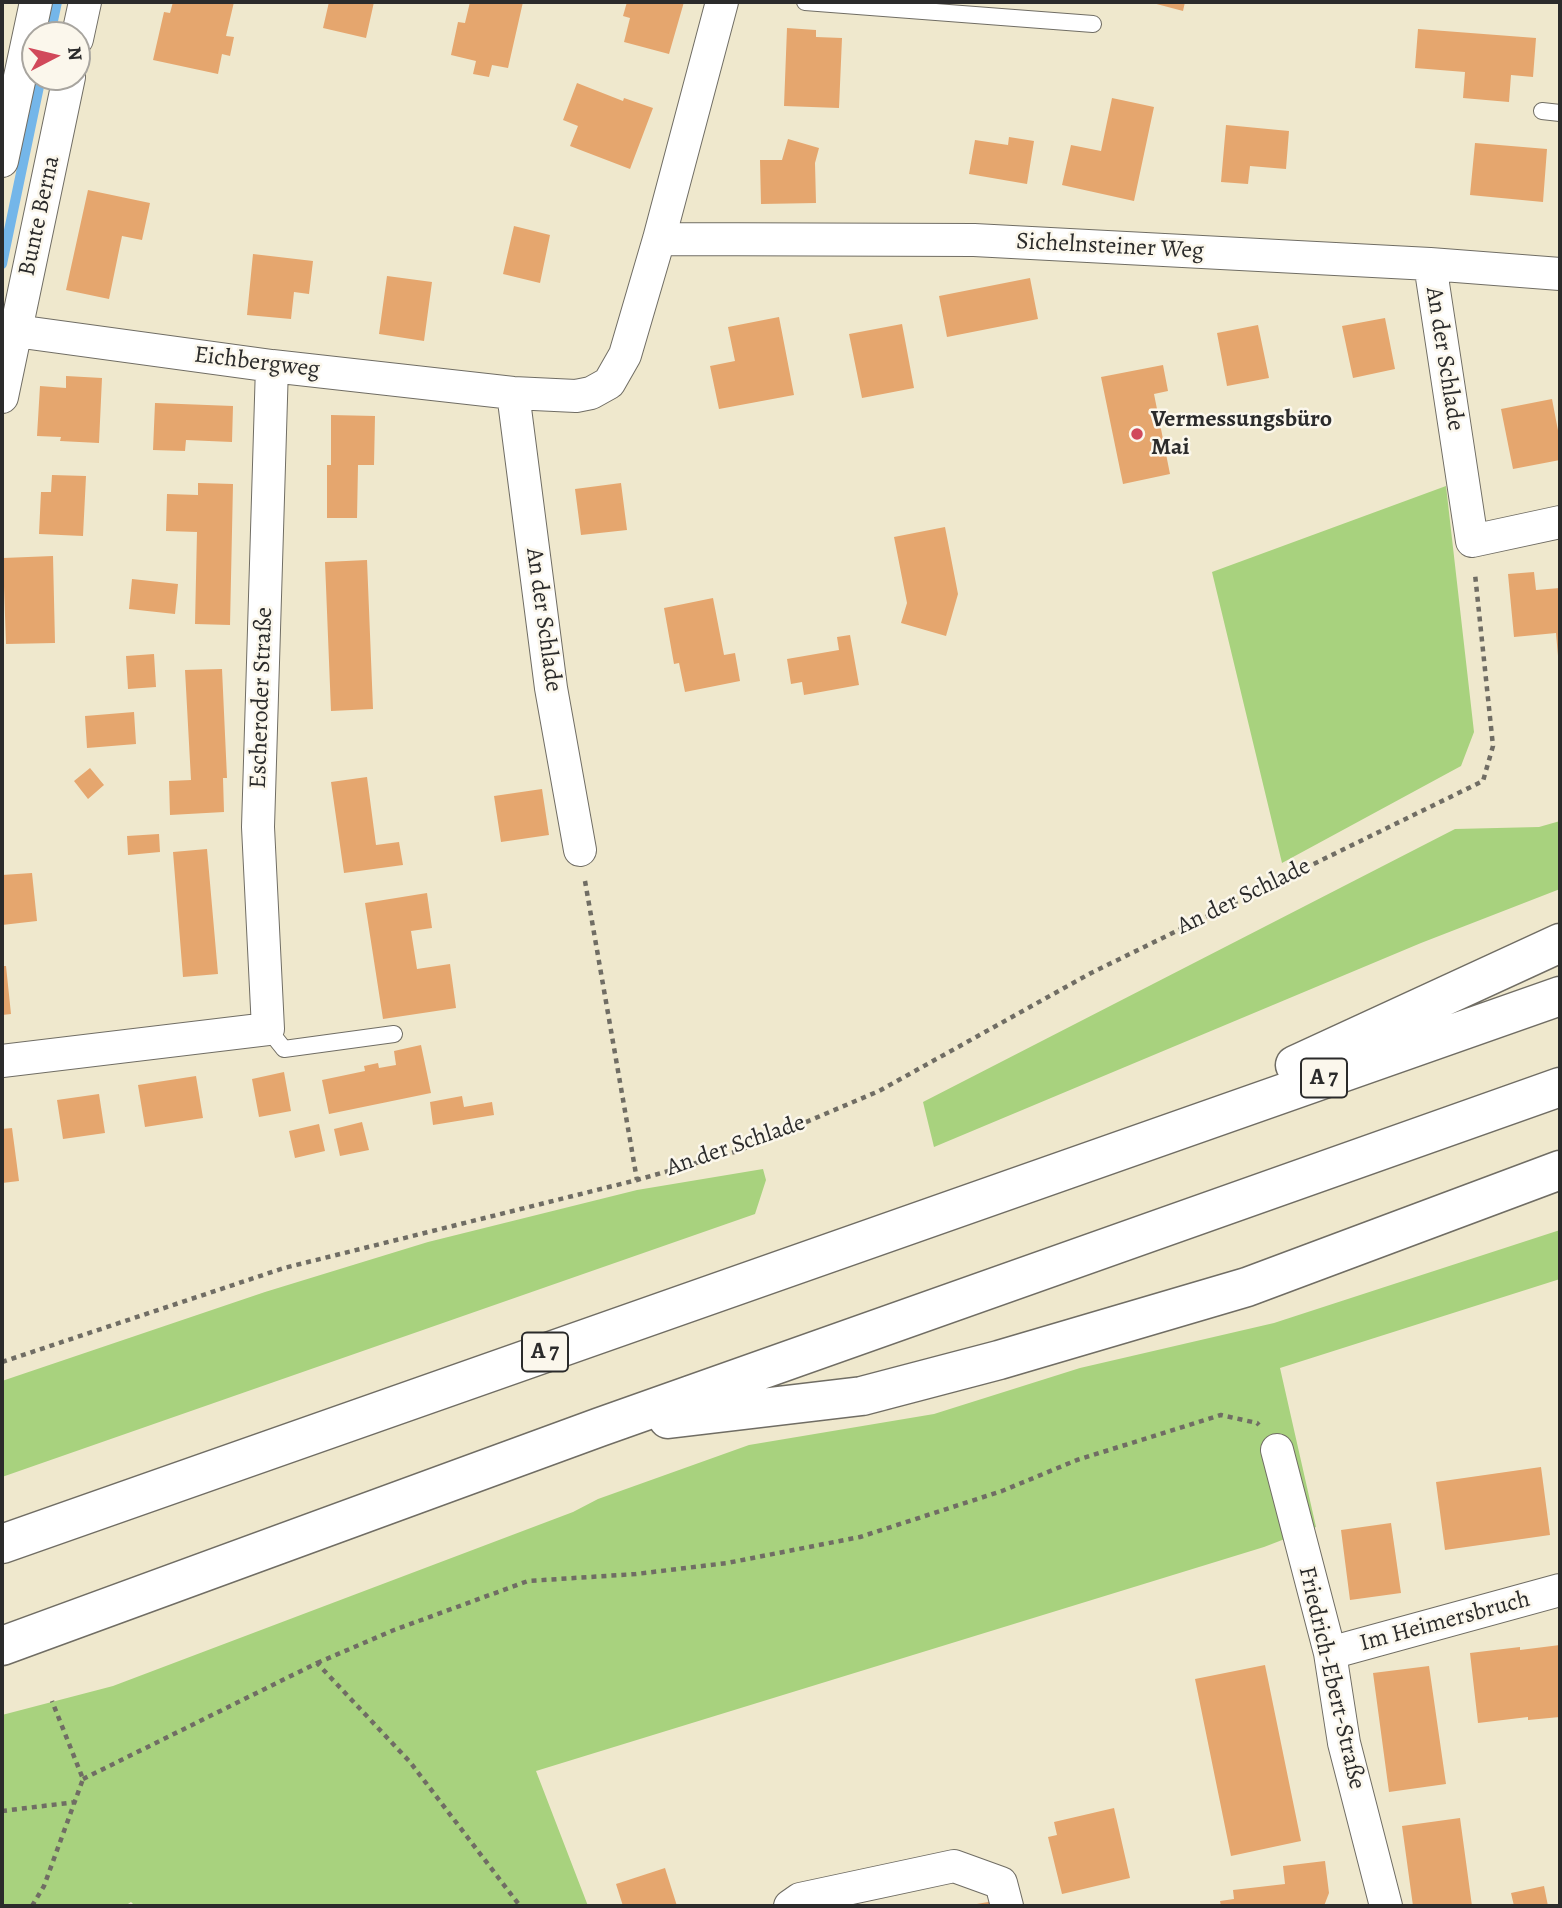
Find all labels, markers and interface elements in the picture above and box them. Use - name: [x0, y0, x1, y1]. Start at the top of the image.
- north arrow: [21, 21, 91, 91]
- text: N: [61, 45, 89, 62]
- street label: Bunte Berna: [13, 153, 67, 279]
- street label: Sichelnsteiner Weg: [1015, 228, 1205, 266]
- street label: An der Schlade: [1418, 285, 1470, 433]
- street label: Eichbergweg: [192, 341, 322, 385]
- place label: Vermessungsbüro Mai: [1151, 406, 1332, 462]
- marker: Vermessungsbüro Mai: [1129, 426, 1145, 442]
- street label: An der Schlade: [519, 546, 567, 694]
- street label: Escheroder Straße: [244, 607, 280, 789]
- street label: An der Schlade: [1173, 852, 1315, 942]
- road number: A 7: [1301, 1058, 1347, 1098]
- street label: An der Schlade: [663, 1109, 809, 1183]
- road number: A 7: [522, 1332, 568, 1372]
- street label: Friedrich-Ebert-Straße: [1291, 1564, 1371, 1792]
- street label: Im Heimersbruch: [1357, 1585, 1533, 1659]

